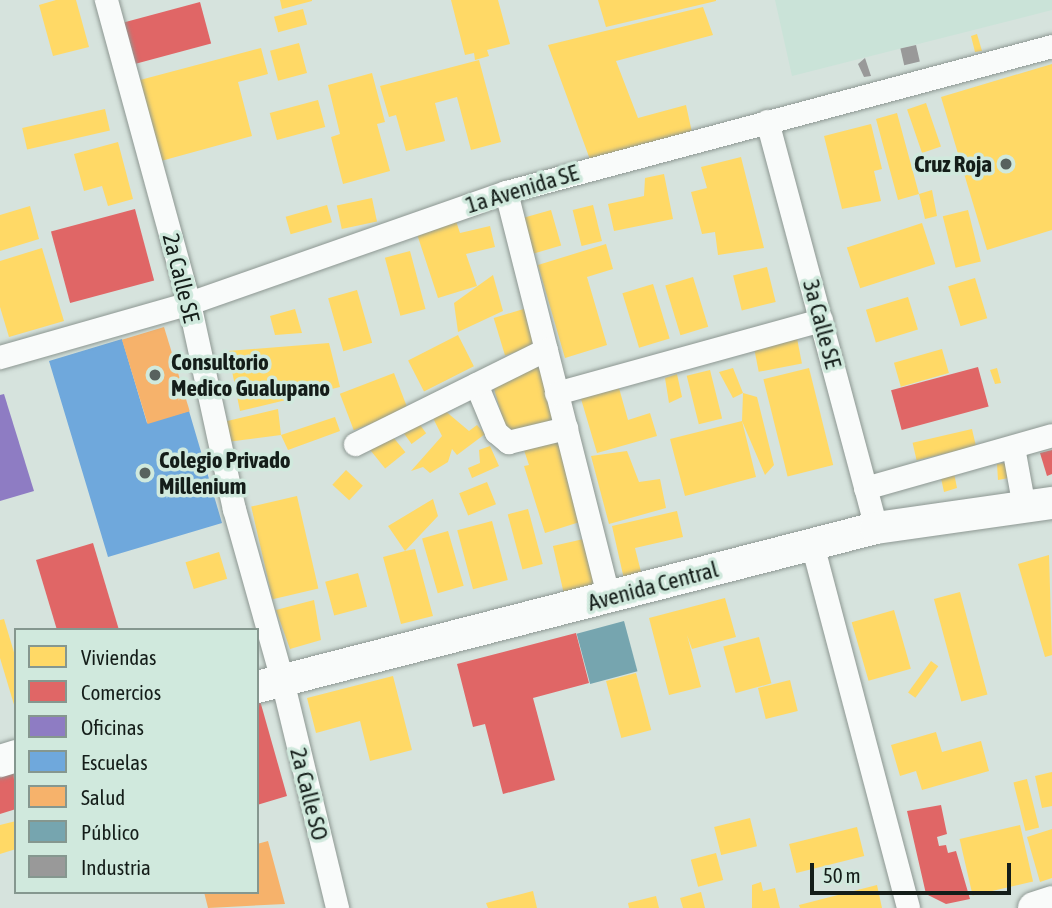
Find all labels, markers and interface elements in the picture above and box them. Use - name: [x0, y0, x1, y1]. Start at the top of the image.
- place label: Cruz Roja: [914, 150, 992, 178]
- marker: Cruz Roja: [998, 156, 1014, 172]
- street label: 1a Avenida SE: [462, 159, 582, 219]
- street label: 2a Calle SE: [157, 231, 205, 325]
- street label: 3a Calle SE: [797, 277, 847, 371]
- place label: Consultorio Medico Gualupano: [171, 348, 330, 402]
- marker: Consultorio Medico Gualupano: [145, 365, 165, 385]
- place label: Colegio Privado Millenium: [159, 446, 291, 500]
- marker: Colegio Privado Millenium: [137, 465, 153, 481]
- street label: Avenida Central: [585, 555, 721, 617]
- legend: [14, 628, 259, 894]
- text: Viviendas: [81, 645, 156, 669]
- text: Comercios: [81, 680, 161, 704]
- text: Oficinas: [81, 715, 144, 739]
- street label: 2a Calle SO: [284, 745, 334, 843]
- text: Escuelas: [81, 750, 148, 774]
- text: Salud: [81, 785, 125, 809]
- text: Público: [81, 820, 139, 844]
- scale bar: [814, 848, 1015, 892]
- text: Industria: [81, 855, 151, 879]
- text: 50 m: [823, 863, 861, 887]

